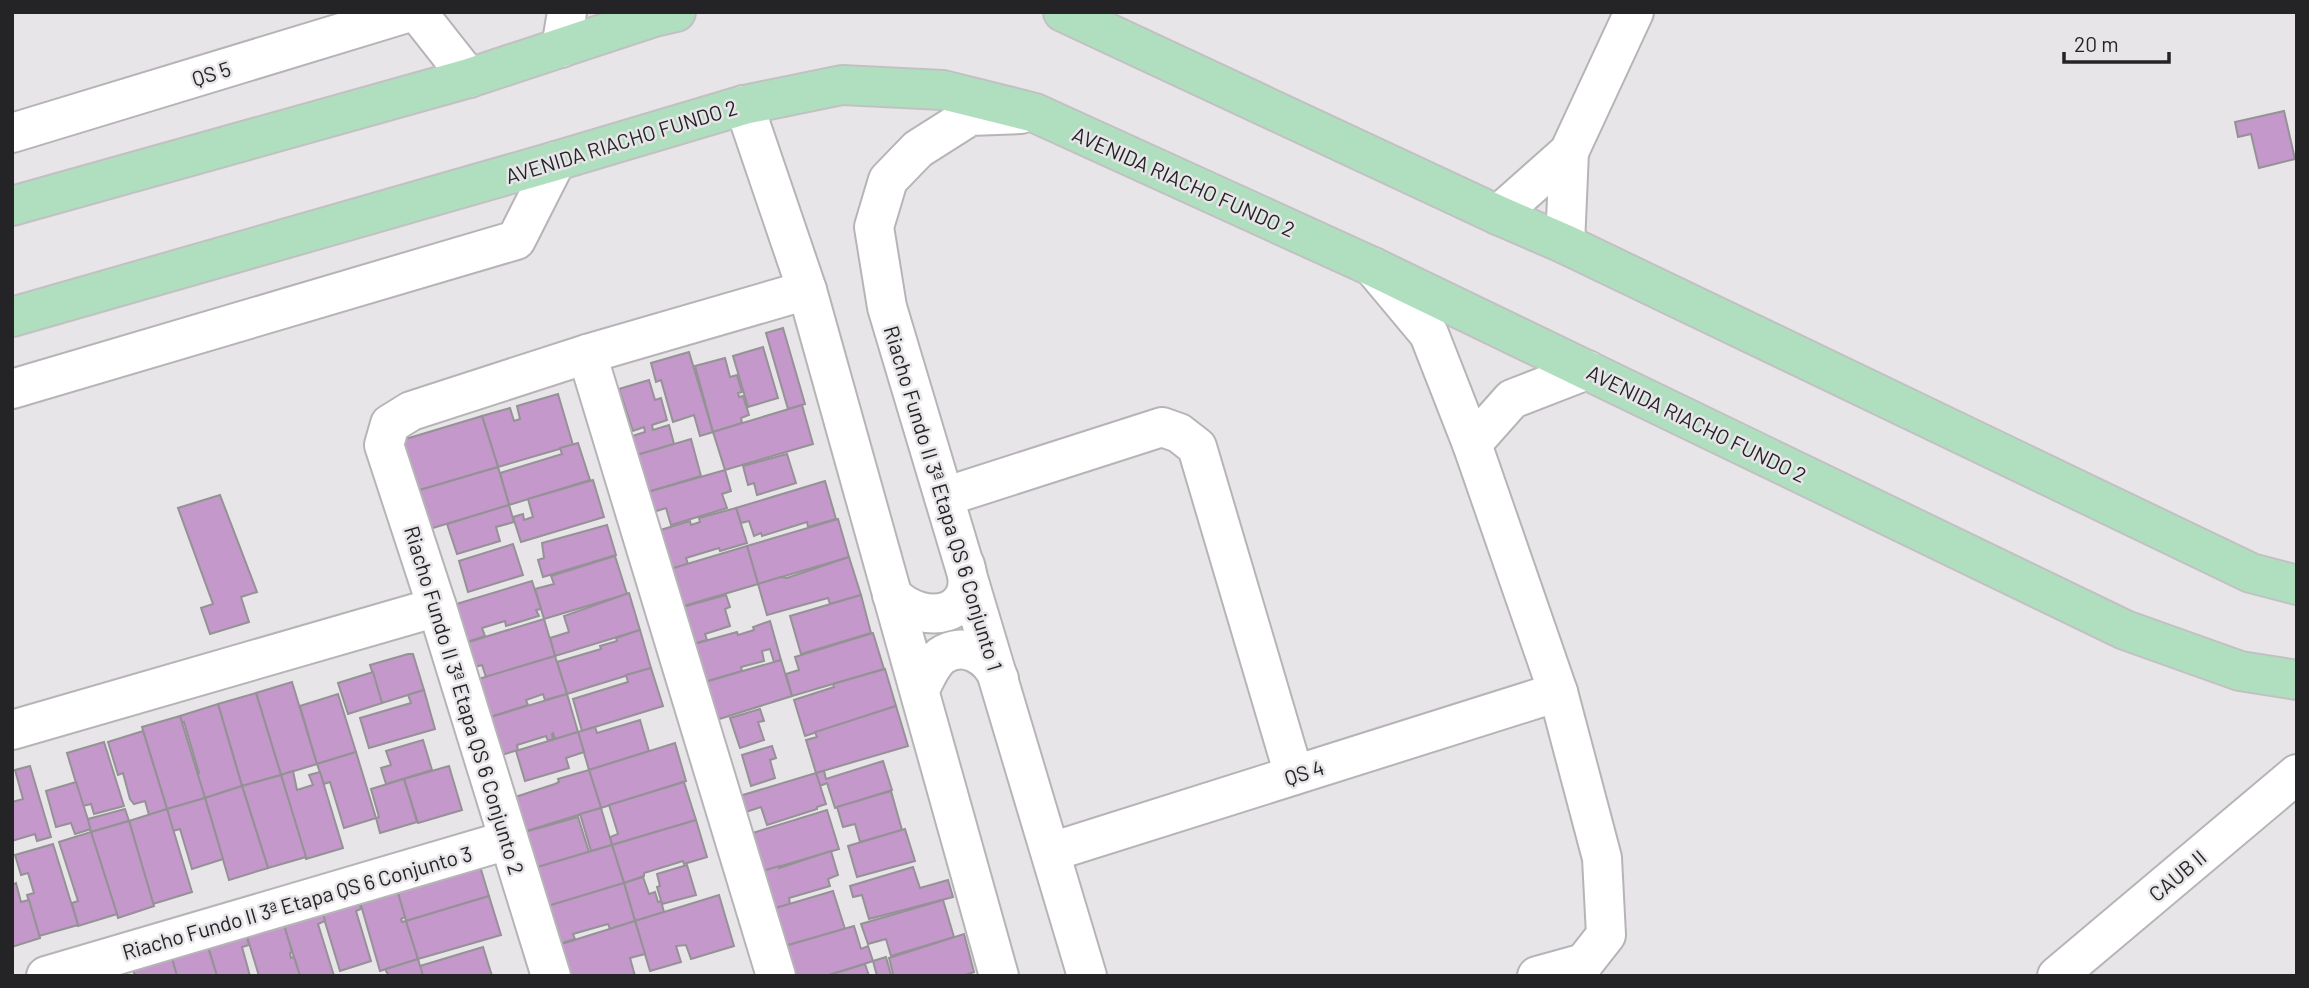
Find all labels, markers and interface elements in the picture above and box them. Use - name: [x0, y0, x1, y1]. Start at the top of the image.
- scale bar: [2064, 21, 2169, 65]
- text: 20 m: [2074, 31, 2119, 56]
- street label: QS 5: [189, 55, 233, 91]
- street label: AVENIDA RIACHO FUNDO 2: [502, 94, 740, 188]
- street label: AVENIDA RIACHO FUNDO 2: [1069, 121, 1299, 241]
- street label: Riacho Fundo II 3ª Etapa QS 6 Conjunto 1: [880, 322, 1008, 674]
- street label: AVENIDA RIACHO FUNDO 2: [1583, 359, 1811, 487]
- street label: Riacho Fundo II 3ª Etapa QS 6 Conjunto 2: [400, 523, 530, 877]
- street label: QS 4: [1281, 754, 1327, 790]
- street label: Riacho Fundo II 3ª Etapa QS 6 Conjunto 3: [119, 840, 475, 964]
- street label: CAUB II: [2143, 844, 2211, 906]

